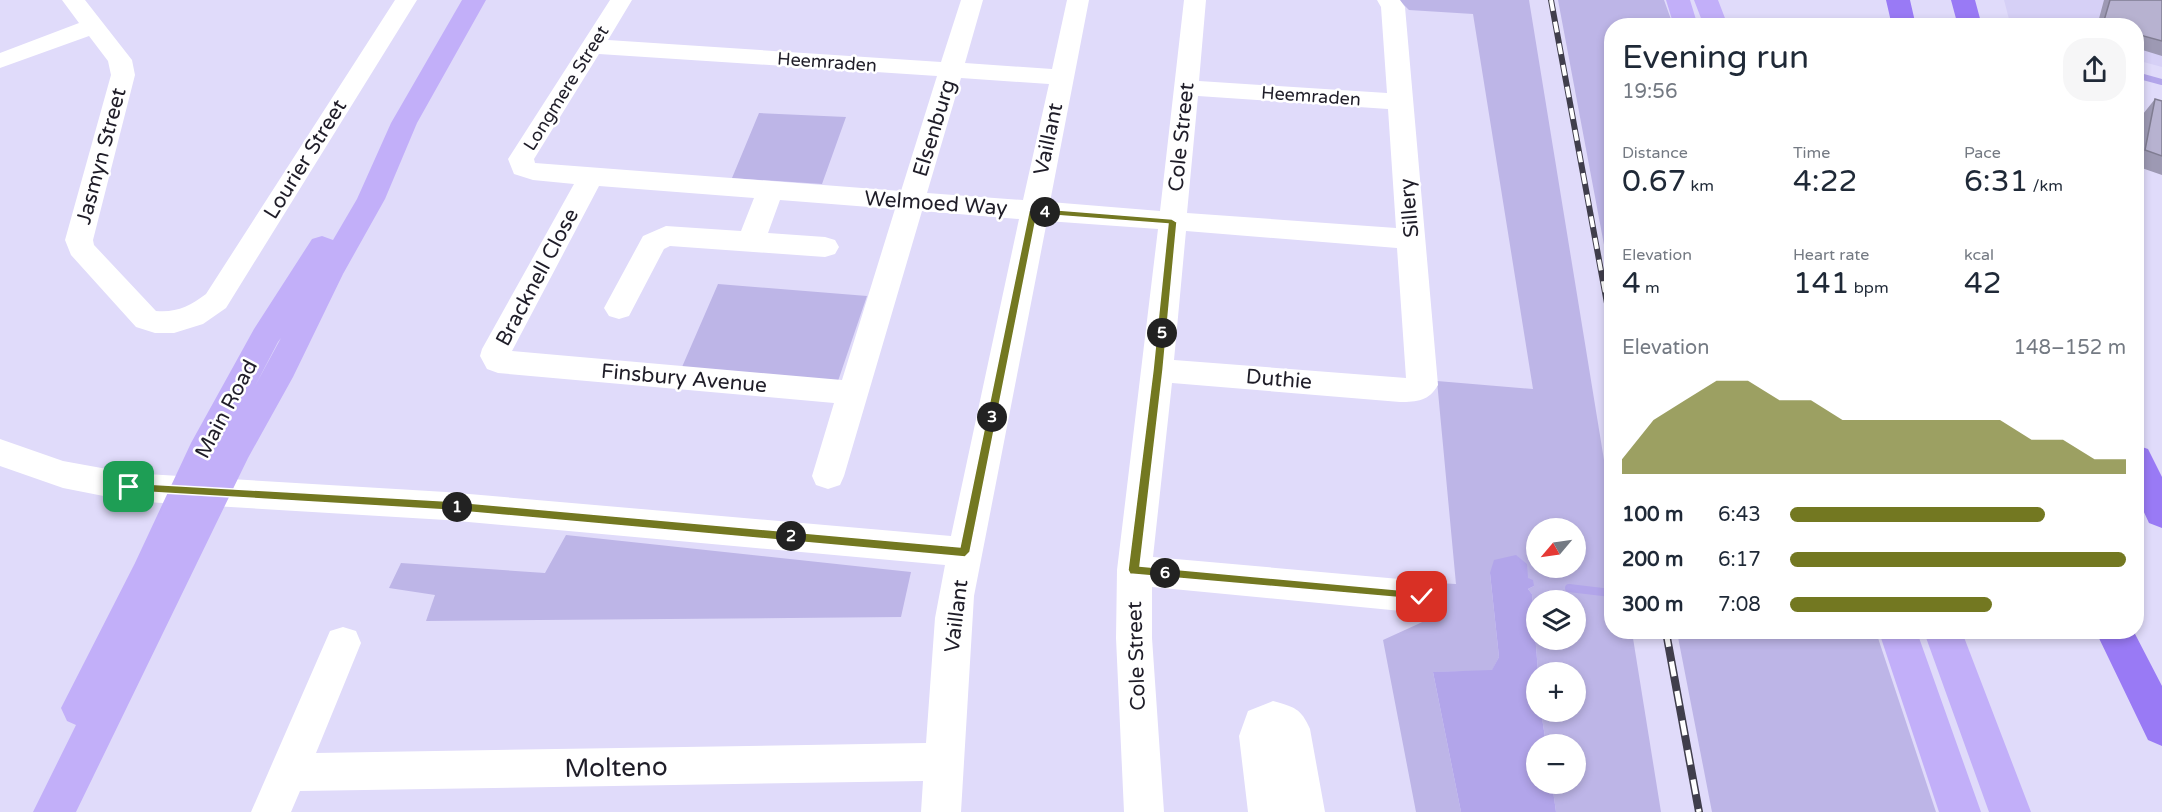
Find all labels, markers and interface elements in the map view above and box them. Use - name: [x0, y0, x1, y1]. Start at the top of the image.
- street label: Longmere Street: [519, 21, 613, 155]
- text: Evening run: [1622, 38, 1809, 77]
- button: share: [2063, 38, 2126, 101]
- street label: Heemraden: [776, 48, 878, 76]
- street label: Elsenburg: [908, 76, 961, 180]
- text: 19:56: [1622, 80, 1677, 104]
- street label: Cole Street: [1163, 81, 1200, 193]
- street label: Heemraden: [1260, 82, 1362, 110]
- street label: Jasmyn Street: [71, 85, 132, 227]
- street label: Lourier Street: [259, 95, 352, 224]
- street label: Vaillant: [1029, 101, 1068, 178]
- text: Distance: [1622, 143, 1688, 163]
- text: Time: [1793, 143, 1830, 163]
- text: Pace: [1964, 143, 2001, 163]
- text: 0.67: [1622, 163, 1686, 200]
- text: 4:22: [1793, 163, 1857, 200]
- text: 6:31: [1964, 163, 2028, 200]
- text: km: [1686, 176, 1714, 196]
- text: /km: [2028, 176, 2063, 196]
- street label: Sillery: [1394, 177, 1425, 239]
- street label: Welmoed Way: [864, 186, 1008, 221]
- pin: 4: [1030, 197, 1060, 227]
- text: 4: [1040, 202, 1050, 222]
- street label: Bracknell Close: [491, 204, 584, 350]
- text: Elevation: [1622, 245, 1692, 265]
- text: Heart rate: [1793, 245, 1869, 265]
- text: kcal: [1964, 245, 1994, 265]
- text: 4: [1622, 265, 1641, 302]
- text: 141: [1793, 265, 1850, 302]
- text: 42: [1964, 265, 2002, 302]
- text: m: [1641, 278, 1660, 298]
- text: bpm: [1850, 278, 1889, 298]
- pin: 5: [1147, 318, 1177, 348]
- text: 5: [1157, 323, 1167, 343]
- text: Elevation: [1622, 336, 1709, 360]
- text: 148–152 m: [2013, 336, 2126, 360]
- street label: Main Road: [190, 356, 263, 463]
- street label: Finsbury Avenue: [600, 359, 768, 398]
- street label: Duthie: [1245, 364, 1313, 395]
- pin: 3: [977, 402, 1007, 432]
- text: 3: [987, 407, 997, 427]
- pin: [103, 461, 154, 512]
- icon: arrive: [112, 470, 145, 503]
- pin: 1: [442, 492, 472, 522]
- text: 1: [452, 497, 462, 517]
- text: 100 m: [1622, 503, 1683, 527]
- text: 6:43: [1718, 503, 1761, 527]
- north arrow: [1526, 518, 1586, 578]
- map controls: [1526, 518, 1586, 794]
- pin: 2: [776, 521, 806, 551]
- text: 2: [786, 526, 796, 546]
- text: 200 m: [1622, 548, 1683, 572]
- text: 6:17: [1718, 548, 1761, 572]
- pin: 6: [1150, 558, 1180, 588]
- text: 6: [1160, 563, 1170, 583]
- pin: [1396, 571, 1447, 622]
- street label: Vaillant: [940, 578, 973, 654]
- icon: check: [1405, 580, 1438, 613]
- button: layers: [1526, 590, 1586, 650]
- text: 300 m: [1622, 593, 1683, 617]
- text: 7:08: [1718, 593, 1761, 617]
- street label: Cole Street: [1122, 601, 1151, 711]
- button: +: [1526, 662, 1586, 722]
- button: −: [1526, 734, 1586, 794]
- street label: Molteno: [564, 751, 668, 784]

